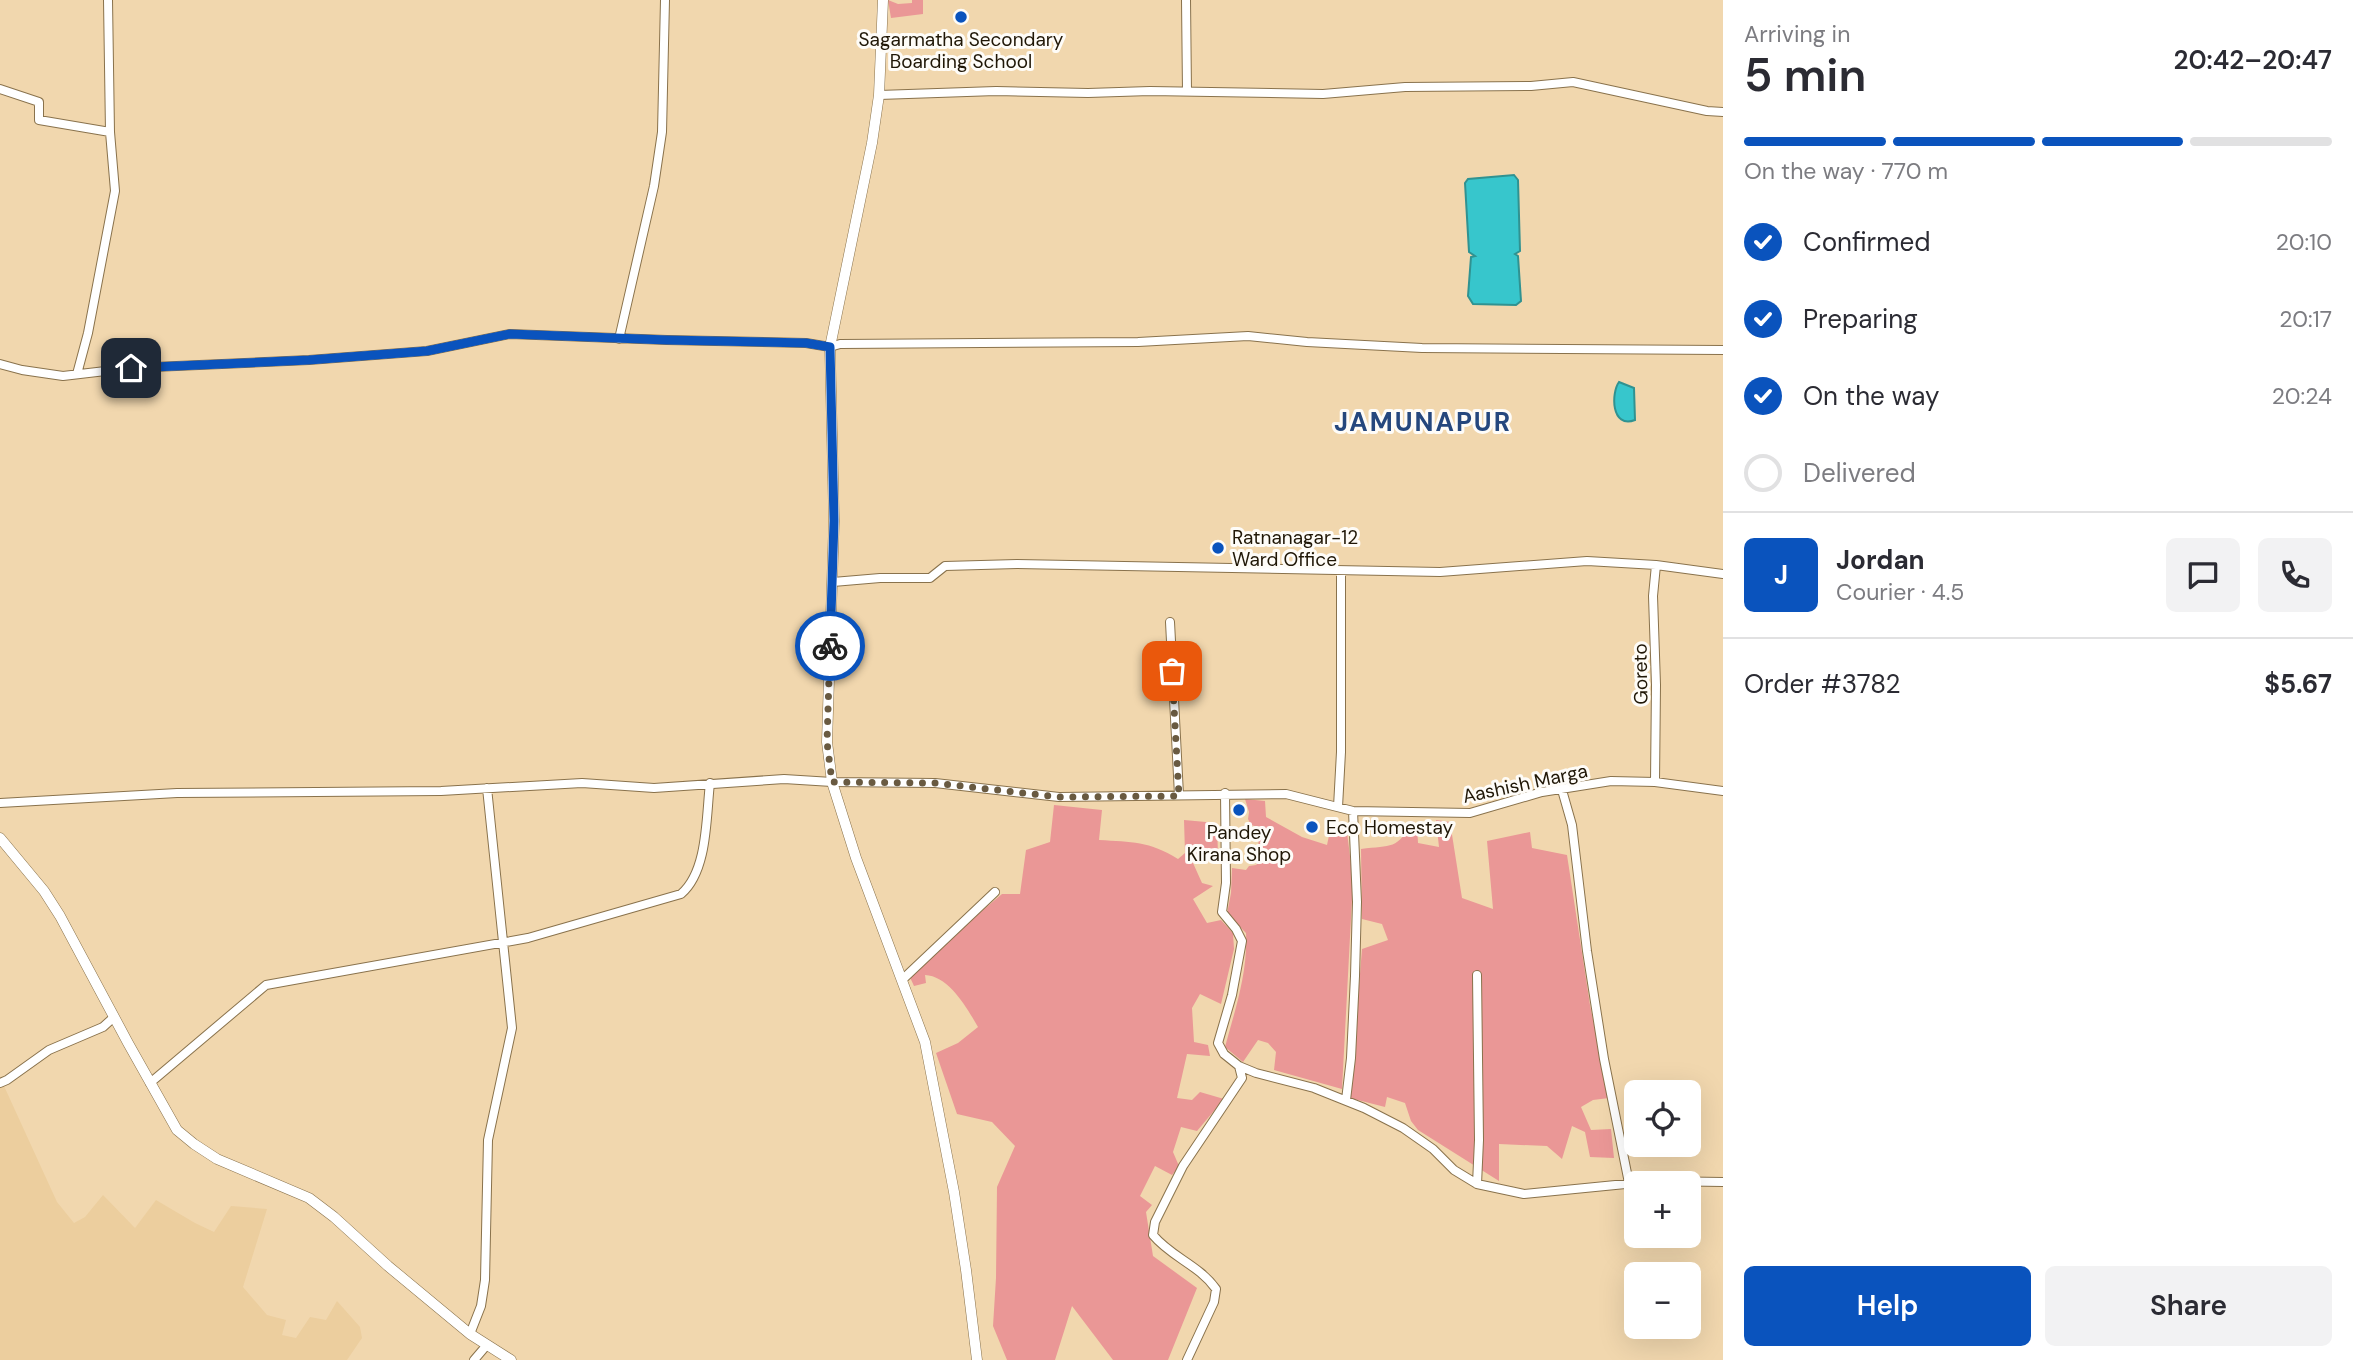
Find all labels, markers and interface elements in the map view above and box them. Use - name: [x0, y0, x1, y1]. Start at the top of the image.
- marker: Sagarmatha Secondary Boarding School: [953, 9, 969, 25]
- text: Arriving in: [1744, 19, 1850, 49]
- place label: Sagarmatha Secondary Boarding School: [859, 27, 1064, 74]
- text: 20:42–20:47: [2174, 43, 2332, 77]
- text: 5 min: [1744, 45, 1866, 105]
- text: On the way · 770 m: [1744, 156, 1948, 186]
- icon: check: [1744, 223, 1782, 261]
- text: Confirmed: [1803, 225, 1930, 259]
- text: 20:10: [2276, 227, 2332, 257]
- icon: check: [1744, 300, 1782, 338]
- text: Preparing: [1803, 302, 1918, 336]
- text: 20:17: [2279, 304, 2332, 334]
- pin: [101, 338, 161, 398]
- icon: home: [112, 349, 150, 387]
- icon: check: [1744, 377, 1782, 415]
- text: On the way: [1803, 379, 1939, 413]
- text: 20:24: [2272, 381, 2332, 411]
- district label: JAMUNAPUR: [1334, 405, 1512, 439]
- text: Delivered: [1803, 456, 1916, 490]
- place label: Ratnanagar-12 Ward Office: [1232, 525, 1358, 572]
- button: chat: [2166, 538, 2240, 612]
- button: phone: [2258, 538, 2332, 612]
- marker: Ratnanagar-12 Ward Office: [1210, 540, 1226, 556]
- text: Jordan: [1836, 543, 1925, 577]
- text: J: [1774, 558, 1788, 592]
- text: Courier · 4.5: [1836, 577, 1964, 607]
- courier: [795, 611, 865, 681]
- icon: bike: [811, 627, 849, 665]
- pin: [1142, 641, 1202, 701]
- street label: Goreto: [1627, 643, 1654, 705]
- icon: bag: [1153, 652, 1191, 690]
- text: Order #3782: [1744, 667, 1900, 701]
- text: $5.67: [2264, 667, 2332, 701]
- street label: Aashish Marga: [1460, 758, 1590, 809]
- marker: Pandey Kirana Shop: [1231, 802, 1247, 818]
- place label: Eco Homestay: [1326, 815, 1453, 840]
- marker: Eco Homestay: [1304, 819, 1320, 835]
- place label: Pandey Kirana Shop: [1187, 820, 1291, 867]
- map controls: [1624, 1080, 1701, 1339]
- button: locate: [1624, 1080, 1701, 1157]
- button: +: [1624, 1171, 1701, 1248]
- button: −: [1624, 1262, 1701, 1339]
- button: Help: [1744, 1266, 2031, 1346]
- button: Share: [2045, 1266, 2332, 1346]

